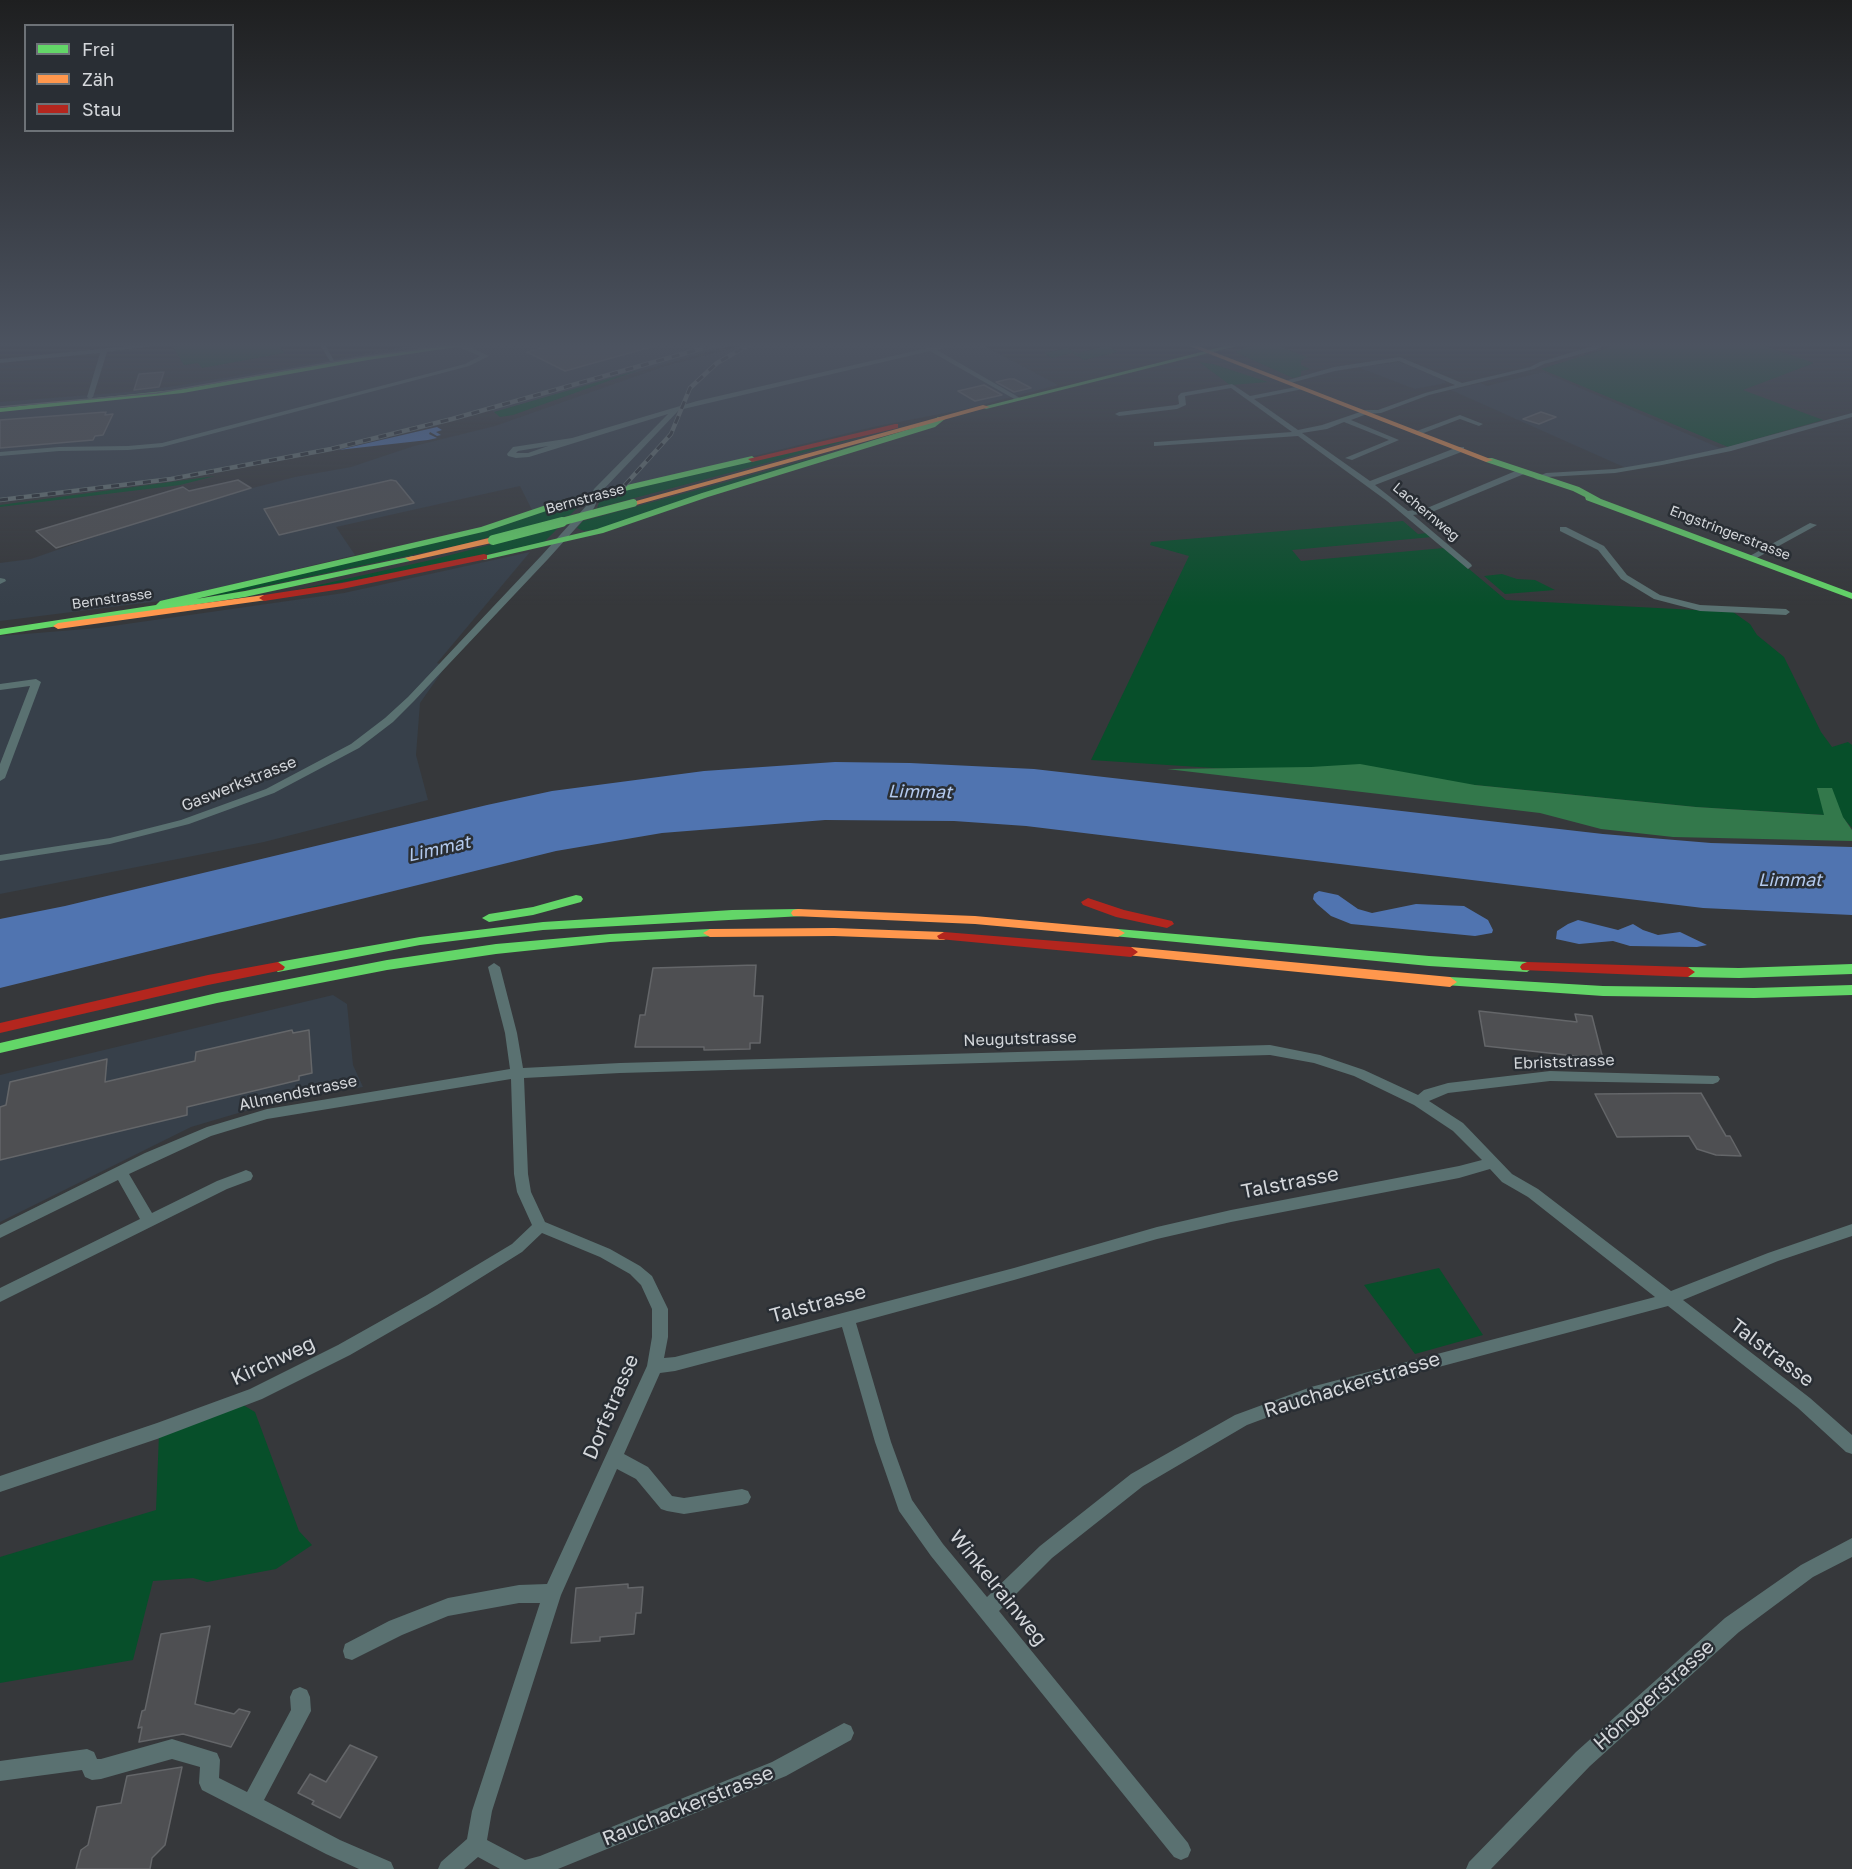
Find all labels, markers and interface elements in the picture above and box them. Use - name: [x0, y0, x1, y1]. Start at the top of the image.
- legend: [24, 24, 234, 132]
- text: Frei: [82, 38, 115, 60]
- text: Zäh: [82, 68, 114, 90]
- text: Stau: [82, 98, 121, 120]
- street label: Lachernweg: [1389, 479, 1463, 545]
- street label: Bernstrasse: [544, 480, 626, 518]
- street label: Engstringerstrasse: [1667, 502, 1793, 564]
- street label: Bernstrasse: [71, 585, 153, 613]
- street label: Gaswerkstrasse: [179, 752, 299, 816]
- water label: Limmat: [888, 781, 952, 803]
- water label: Limmat: [405, 831, 473, 867]
- water label: Limmat: [1758, 869, 1822, 891]
- street label: Neugutstrasse: [963, 1027, 1077, 1051]
- street label: Ebriststrasse: [1513, 1051, 1615, 1073]
- street label: Allmendstrasse: [237, 1071, 359, 1115]
- street label: Talstrasse: [1239, 1162, 1341, 1204]
- street label: Talstrasse: [767, 1280, 869, 1328]
- street label: Talstrasse: [1725, 1314, 1819, 1392]
- street label: Kirchweg: [227, 1331, 319, 1391]
- street label: Rauchackerstrasse: [1261, 1347, 1443, 1423]
- street label: Dorfstrasse: [578, 1351, 644, 1463]
- street label: Winkelrainweg: [944, 1525, 1052, 1651]
- street label: Hönggerstrasse: [1589, 1635, 1719, 1755]
- street label: Rauchackerstrasse: [599, 1761, 777, 1851]

